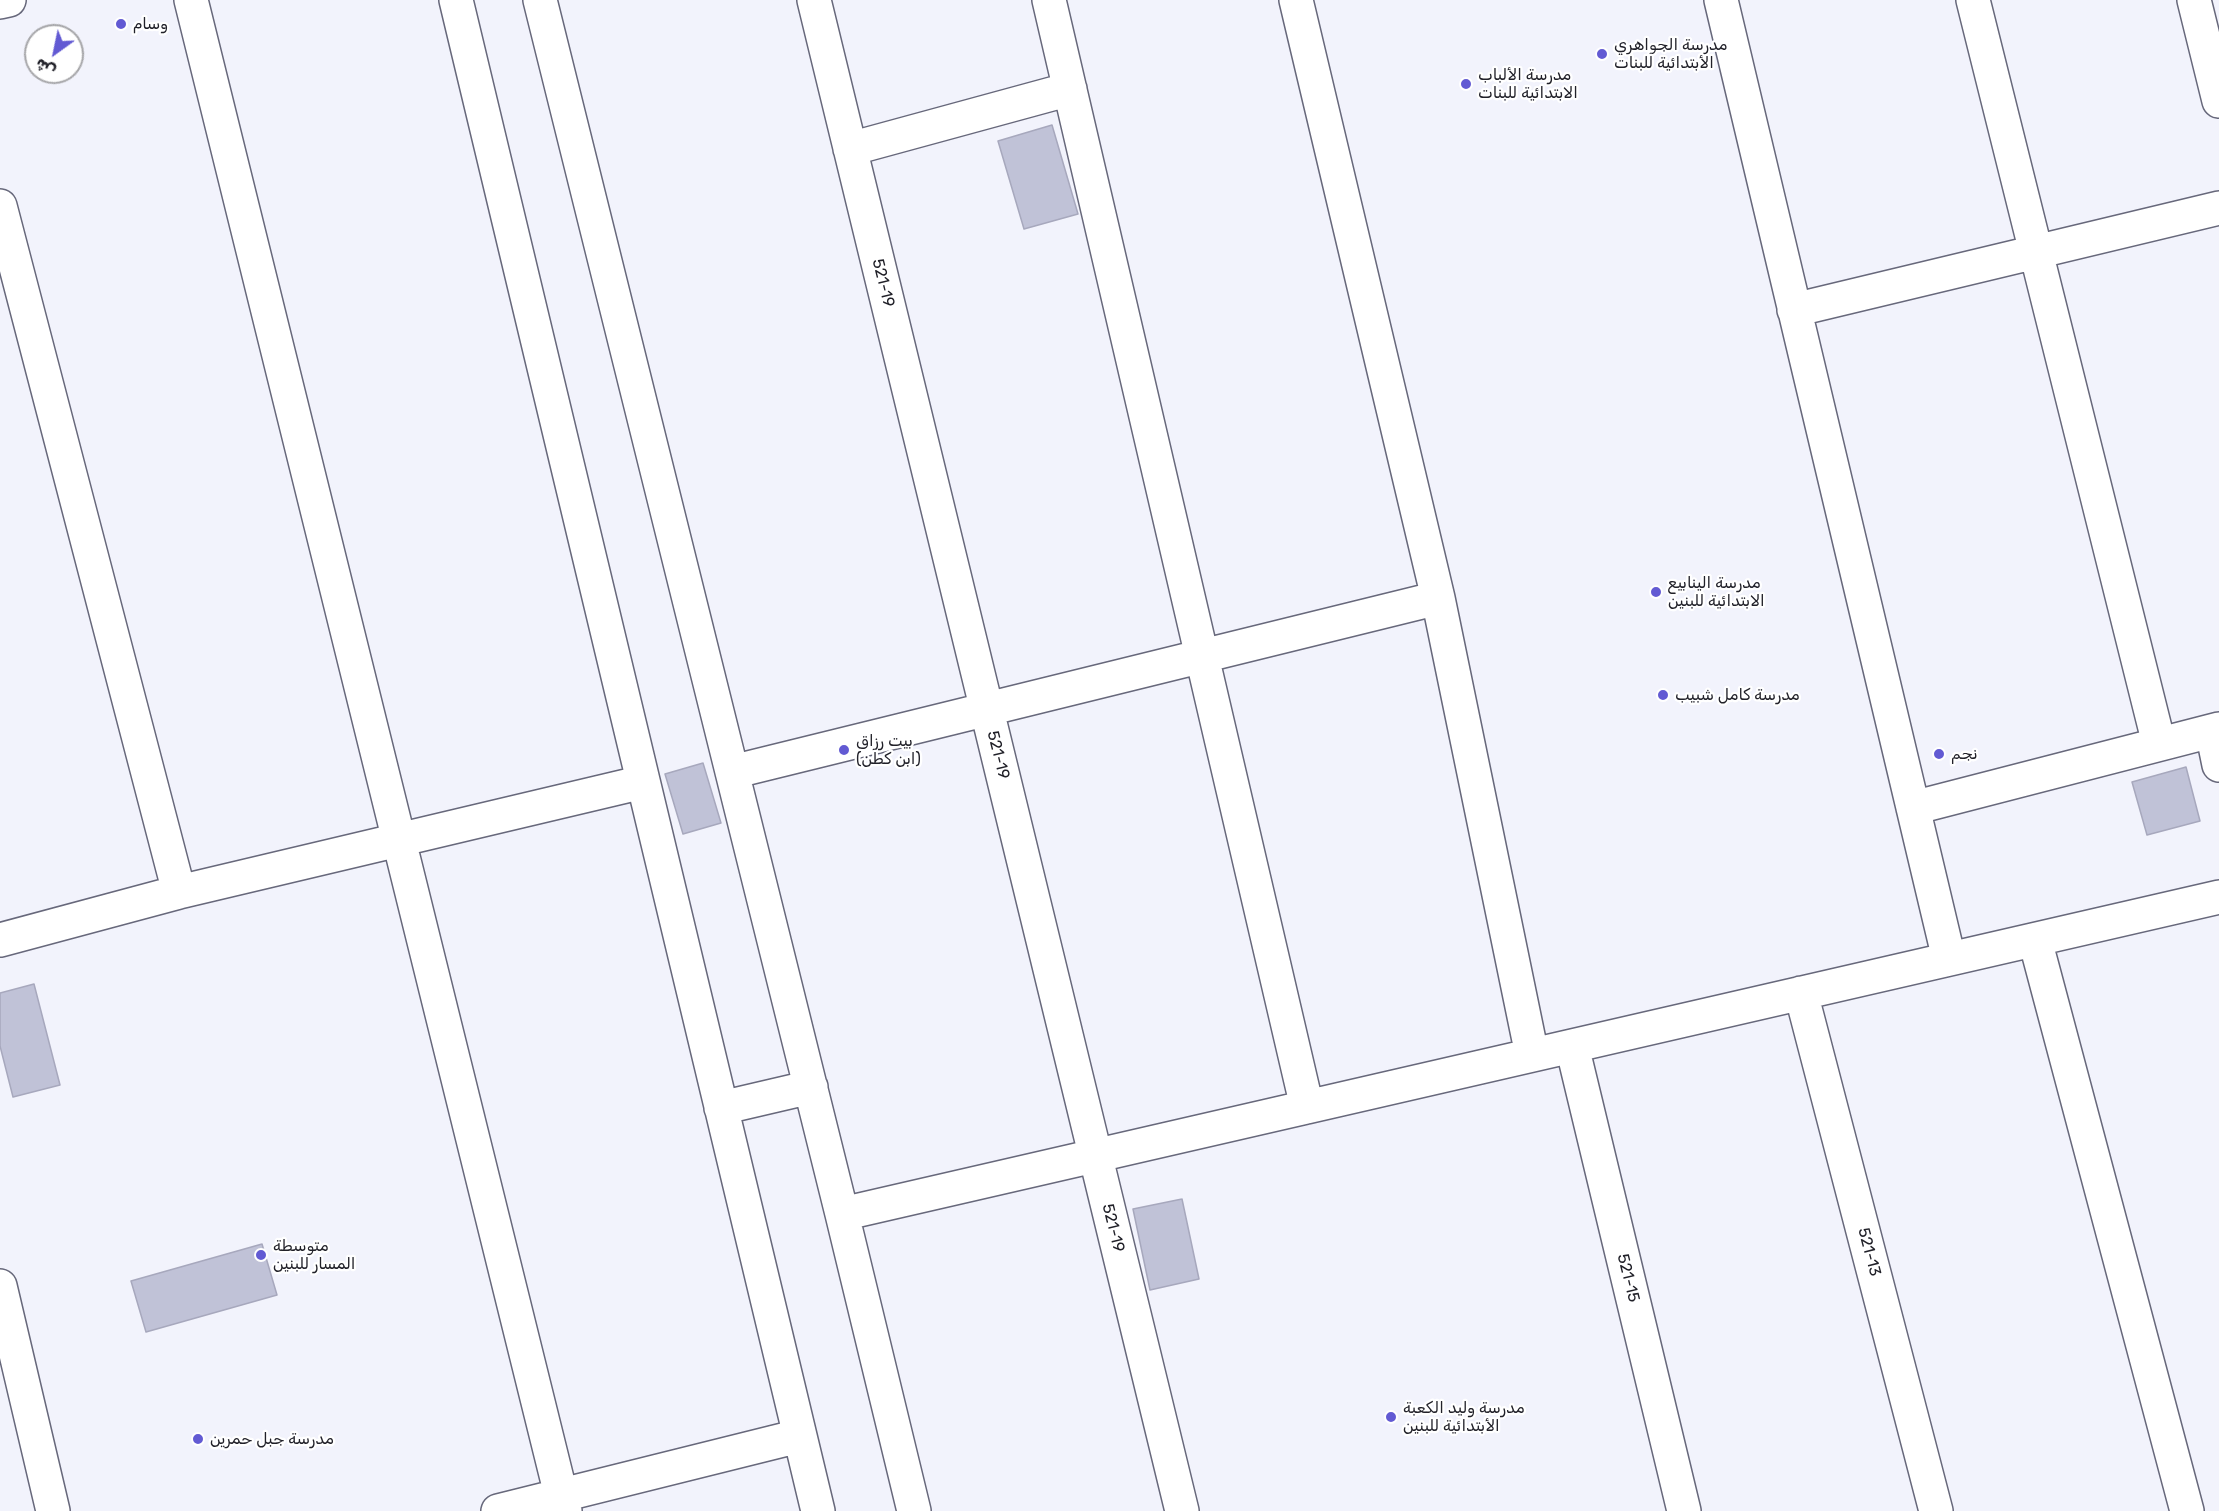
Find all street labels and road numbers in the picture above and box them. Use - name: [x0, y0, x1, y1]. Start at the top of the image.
- street label: 521-19: [868, 257, 898, 309]
- street label: 521-19: [983, 729, 1013, 781]
- street label: 521-19: [1098, 1202, 1128, 1254]
- street label: 521-13: [1853, 1226, 1885, 1278]
- street label: 521-15: [1613, 1252, 1643, 1304]

